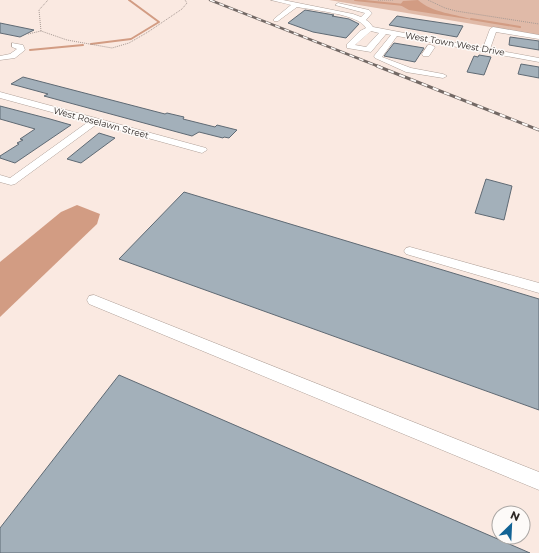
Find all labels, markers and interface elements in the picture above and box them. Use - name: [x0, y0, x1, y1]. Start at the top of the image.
- street label: West Town West Drive: [404, 29, 506, 58]
- street label: West Roselawn Street: [52, 104, 150, 141]
- north arrow: [491, 505, 531, 545]
- text: N: [508, 508, 522, 524]

